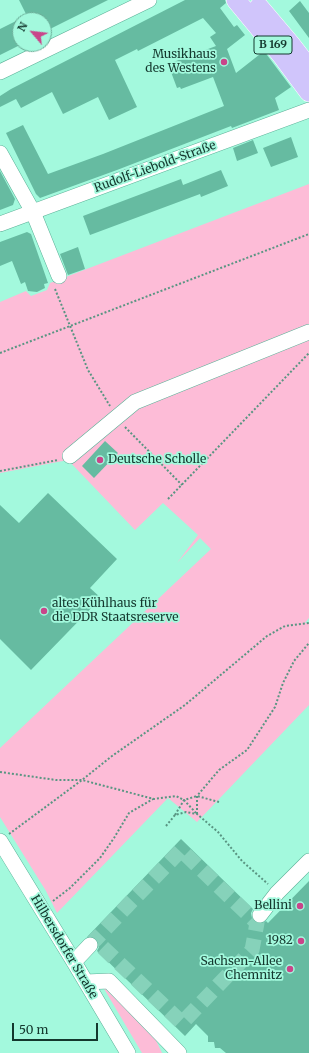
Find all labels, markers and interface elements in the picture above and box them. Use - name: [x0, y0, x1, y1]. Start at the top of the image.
- north arrow: [12, 12, 52, 52]
- text: N: [14, 20, 31, 34]
- road number: B 169: [254, 36, 292, 54]
- place label: Musikhaus des Westens: [145, 48, 216, 76]
- marker: Musikhaus des Westens: [219, 57, 229, 67]
- street label: Rudolf-Liebold-Straße: [92, 138, 218, 196]
- place label: Deutsche Scholle: [108, 453, 206, 467]
- marker: Deutsche Scholle: [95, 455, 105, 465]
- place label: altes Kühlhaus für die DDR Staatsreserve: [52, 597, 179, 625]
- marker: altes Kühlhaus für die DDR Staatsreserve: [39, 606, 49, 616]
- street label: Hilbersdorfer Straße: [27, 893, 101, 1001]
- place label: Bellini: [254, 899, 292, 913]
- marker: Bellini: [295, 901, 305, 911]
- place label: 1982: [267, 934, 293, 948]
- marker: 1982: [296, 936, 306, 946]
- place label: Sachsen-Allee Chemnitz: [200, 955, 282, 983]
- marker: Sachsen-Allee Chemnitz: [285, 964, 295, 974]
- scale bar: [14, 1015, 100, 1041]
- text: 50 m: [19, 1022, 48, 1037]

